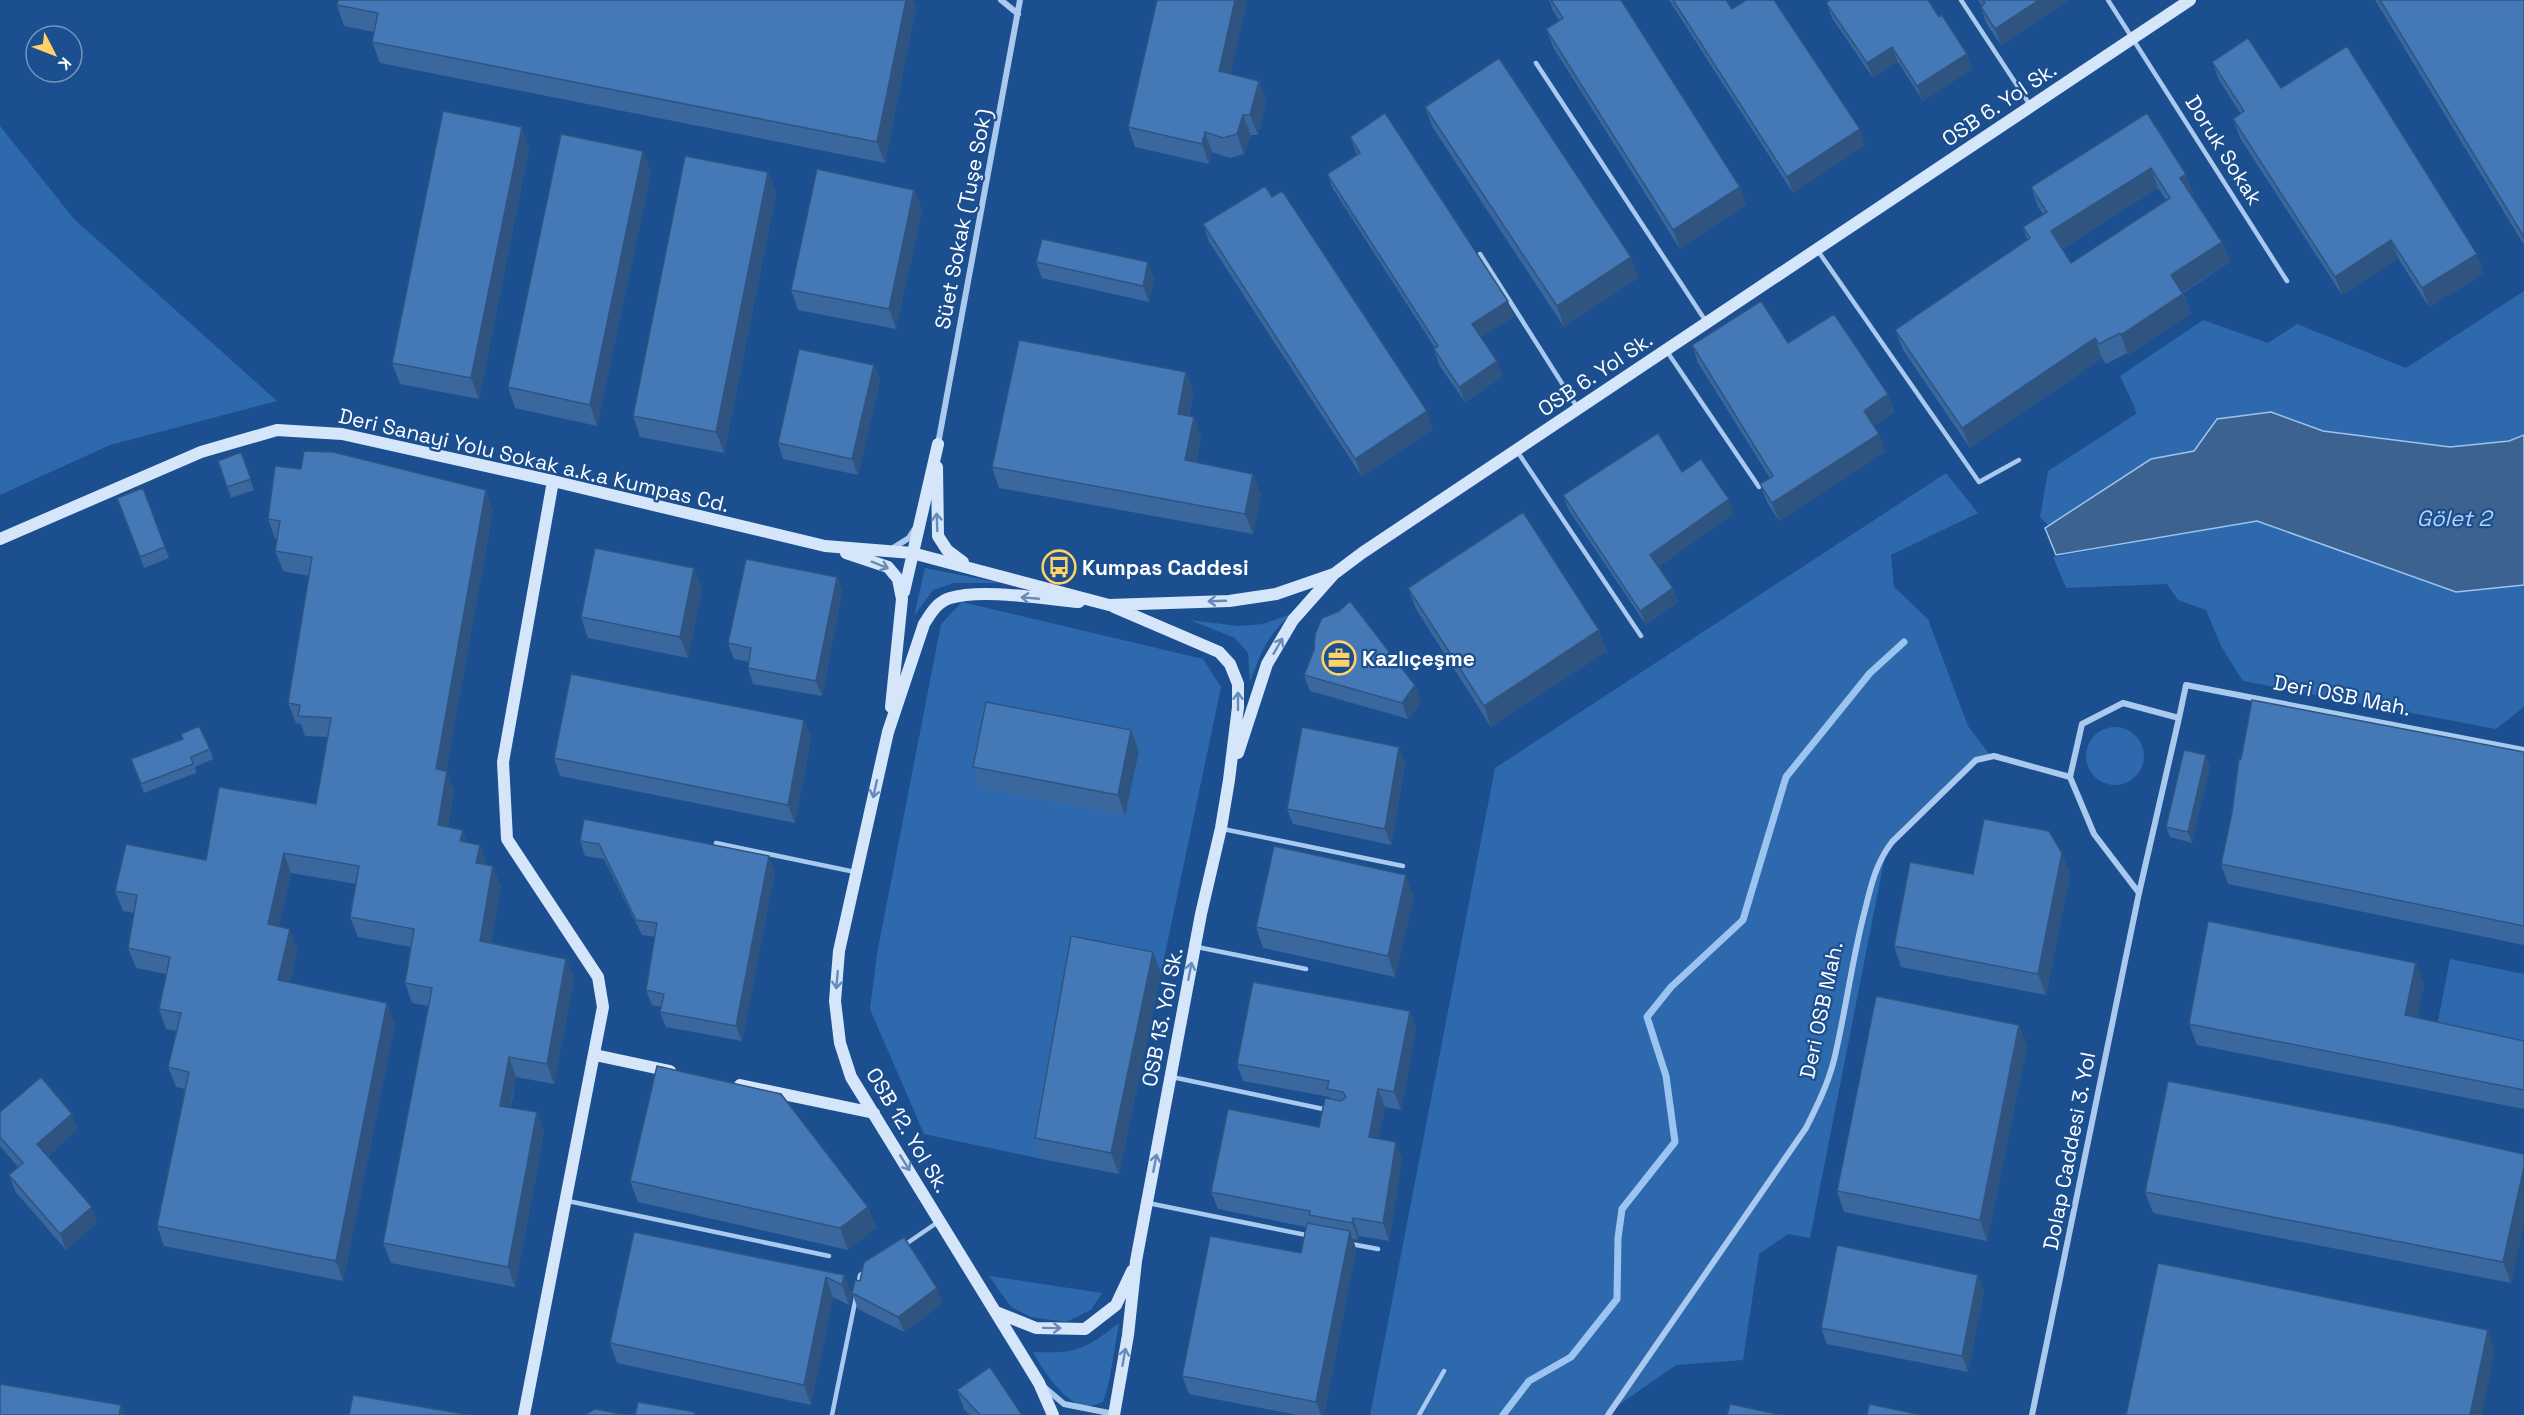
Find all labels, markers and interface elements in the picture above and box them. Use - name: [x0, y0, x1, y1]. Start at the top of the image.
- north arrow: [24, 24, 84, 84]
- text: K: [54, 53, 76, 74]
- street label: OSB 6. Yol Sk.: [1936, 56, 2062, 152]
- street label: Doruk Sokak: [2180, 90, 2268, 210]
- street label: Süet Sokak (Tuşe Sok): [928, 106, 998, 332]
- street label: OSB 6. Yol Sk.: [1532, 326, 1658, 422]
- street label: Deri Sanayi Yolu Sokak a.k.a Kumpas Cd.: [336, 402, 732, 518]
- water label: Gölet 2: [2416, 504, 2494, 532]
- one-way arrow: [932, 512, 943, 532]
- bus stop icon: Kumpas Caddesi: [1041, 549, 1077, 585]
- place label: Kumpas Caddesi: [1082, 554, 1249, 581]
- one-way arrow: [870, 560, 888, 571]
- one-way arrow: [1020, 592, 1040, 603]
- one-way arrow: [1207, 596, 1227, 607]
- one-way arrow: [1272, 638, 1284, 655]
- office icon: Kazlıçeşme: [1321, 640, 1357, 676]
- place label: Kazlıçeşme: [1362, 645, 1475, 672]
- street label: Deri OSB Mah.: [2271, 668, 2413, 722]
- one-way arrow: [1232, 691, 1244, 711]
- one-way arrow: [868, 780, 880, 799]
- street label: Deri OSB Mah.: [1793, 939, 1849, 1081]
- street label: OSB 13. Yol Sk.: [1135, 945, 1189, 1089]
- one-way arrow: [1185, 962, 1196, 981]
- one-way arrow: [831, 970, 842, 990]
- street label: Dolap Caddesi 3. Yol: [2037, 1050, 2101, 1252]
- street label: OSB 12. Yol Sk.: [860, 1062, 956, 1198]
- one-way arrow: [1149, 1153, 1160, 1173]
- one-way arrow: [899, 1154, 911, 1171]
- one-way arrow: [1041, 1322, 1061, 1334]
- one-way arrow: [1119, 1348, 1130, 1368]

